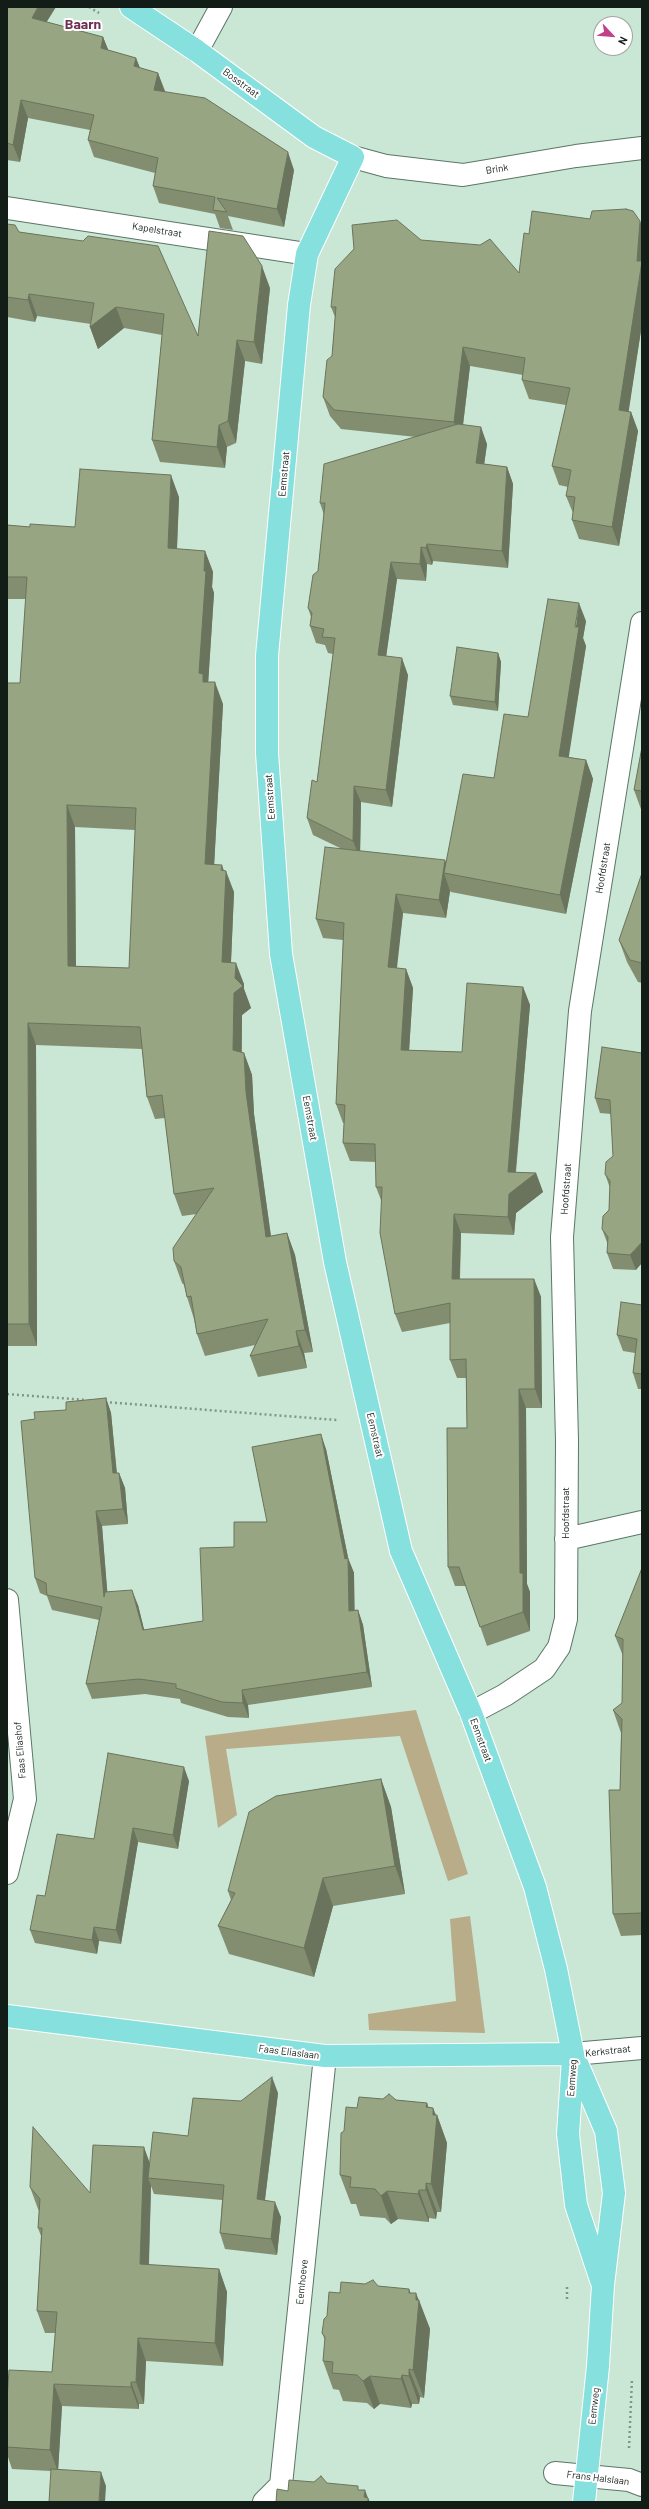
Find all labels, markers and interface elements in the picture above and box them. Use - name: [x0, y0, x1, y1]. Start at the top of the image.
- district label: Baarn: [65, 16, 101, 32]
- north arrow: [593, 16, 633, 56]
- text: N: [616, 35, 631, 47]
- street label: Bosstraat: [220, 66, 262, 100]
- street label: Brink: [485, 161, 509, 177]
- street label: Kapelstraat: [131, 220, 183, 240]
- street label: Eemstraat: [276, 451, 292, 497]
- street label: Eemstraat: [262, 774, 278, 820]
- street label: Hoofdstraat: [593, 841, 613, 895]
- street label: Eemstraat: [300, 1095, 320, 1141]
- street label: Hoofdstraat: [558, 1163, 574, 1215]
- street label: Eemstraat: [364, 1411, 386, 1459]
- street label: Hoofdstraat: [560, 1487, 572, 1539]
- street label: Eemstraat: [468, 1717, 494, 1763]
- street label: Faas Eliashof: [12, 1721, 28, 1779]
- street label: Faas Eliaslaan: [258, 2042, 320, 2062]
- street label: Kerkstraat: [585, 2043, 631, 2059]
- street label: Eemweg: [565, 2059, 579, 2097]
- street label: Eemhoeve: [294, 2259, 310, 2305]
- street label: Eemweg: [586, 2387, 602, 2425]
- street label: Frans Halslaan: [566, 2468, 630, 2488]

